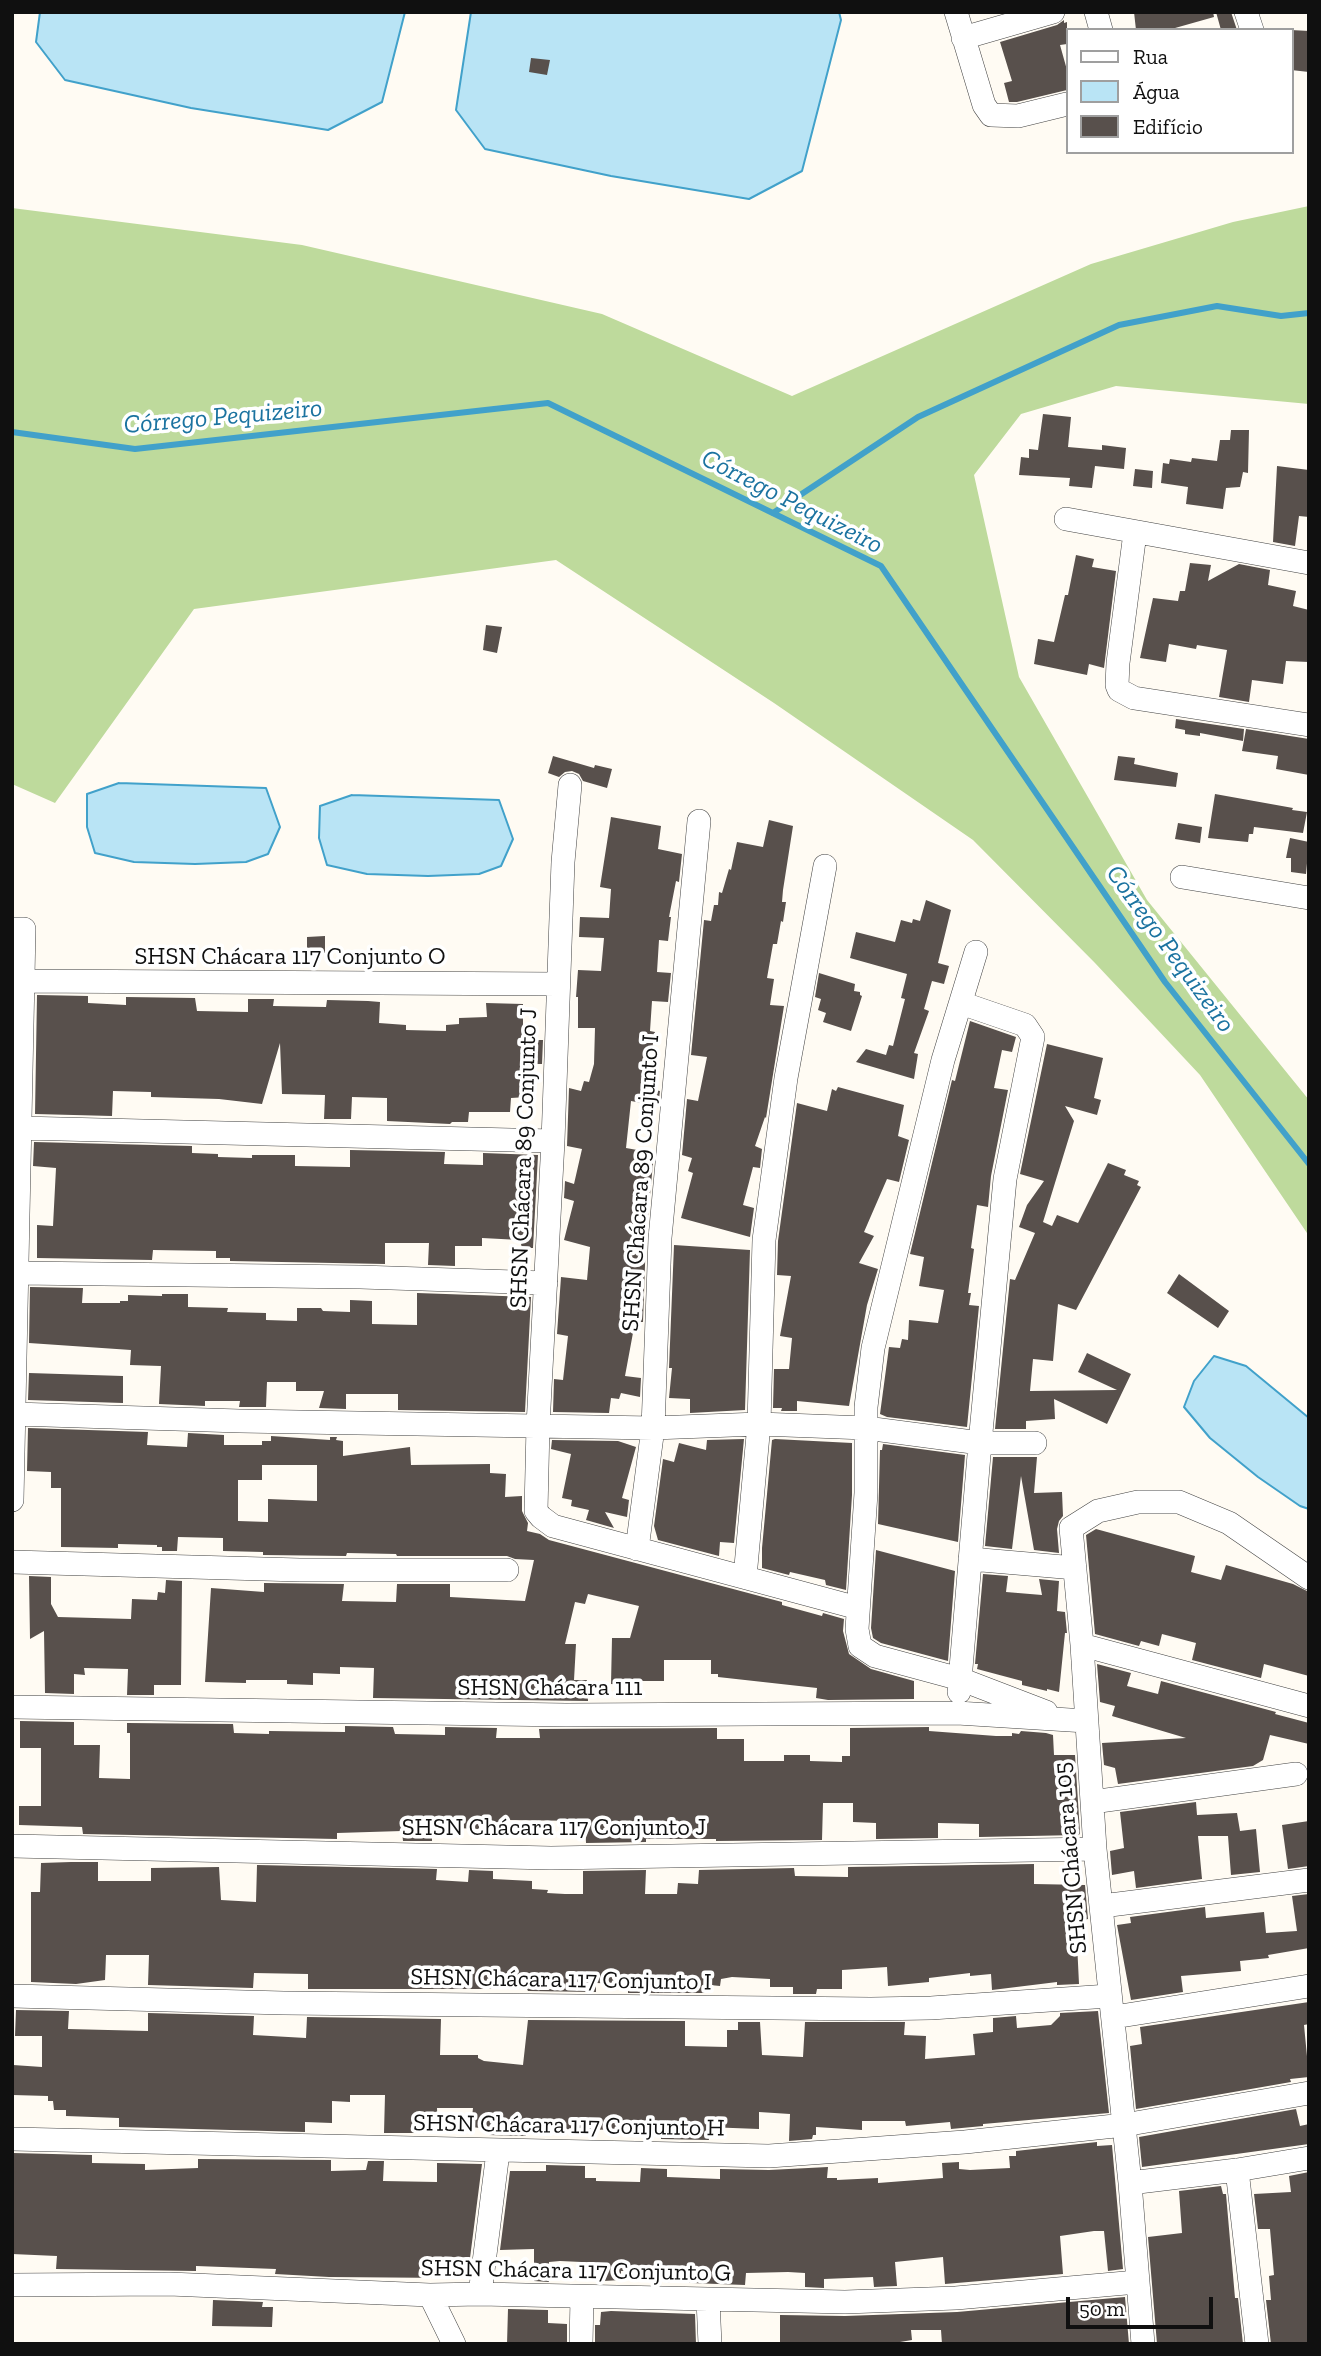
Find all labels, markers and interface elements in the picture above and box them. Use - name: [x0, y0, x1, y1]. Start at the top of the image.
- legend: [1066, 28, 1293, 154]
- text: Rua: [1133, 44, 1168, 69]
- text: Água: [1133, 79, 1180, 104]
- text: Edifício: [1133, 114, 1203, 139]
- water label: Córrego Pequizeiro: [122, 393, 324, 441]
- water label: Córrego Pequizeiro: [696, 443, 888, 561]
- water label: Córrego Pequizeiro: [1099, 859, 1241, 1039]
- street label: SHSN Chácara 117 Conjunto O: [134, 943, 446, 971]
- street label: SHSN Chácara 89 Conjunto J: [504, 1007, 544, 1309]
- street label: SHSN Chácara 89 Conjunto I: [616, 1034, 666, 1332]
- street label: SHSN Chácara 111: [458, 1674, 642, 1702]
- street label: SHSN Chácara 105: [1048, 1761, 1094, 1955]
- street label: SHSN Chácara 117 Conjunto J: [402, 1814, 706, 1842]
- street label: SHSN Chácara 117 Conjunto I: [410, 1963, 712, 1997]
- street label: SHSN Chácara 117 Conjunto H: [413, 2109, 725, 2143]
- street label: SHSN Chácara 117 Conjunto G: [421, 2254, 731, 2288]
- scale bar: [1069, 2282, 1216, 2326]
- text: 50 m: [1079, 2296, 1125, 2321]

